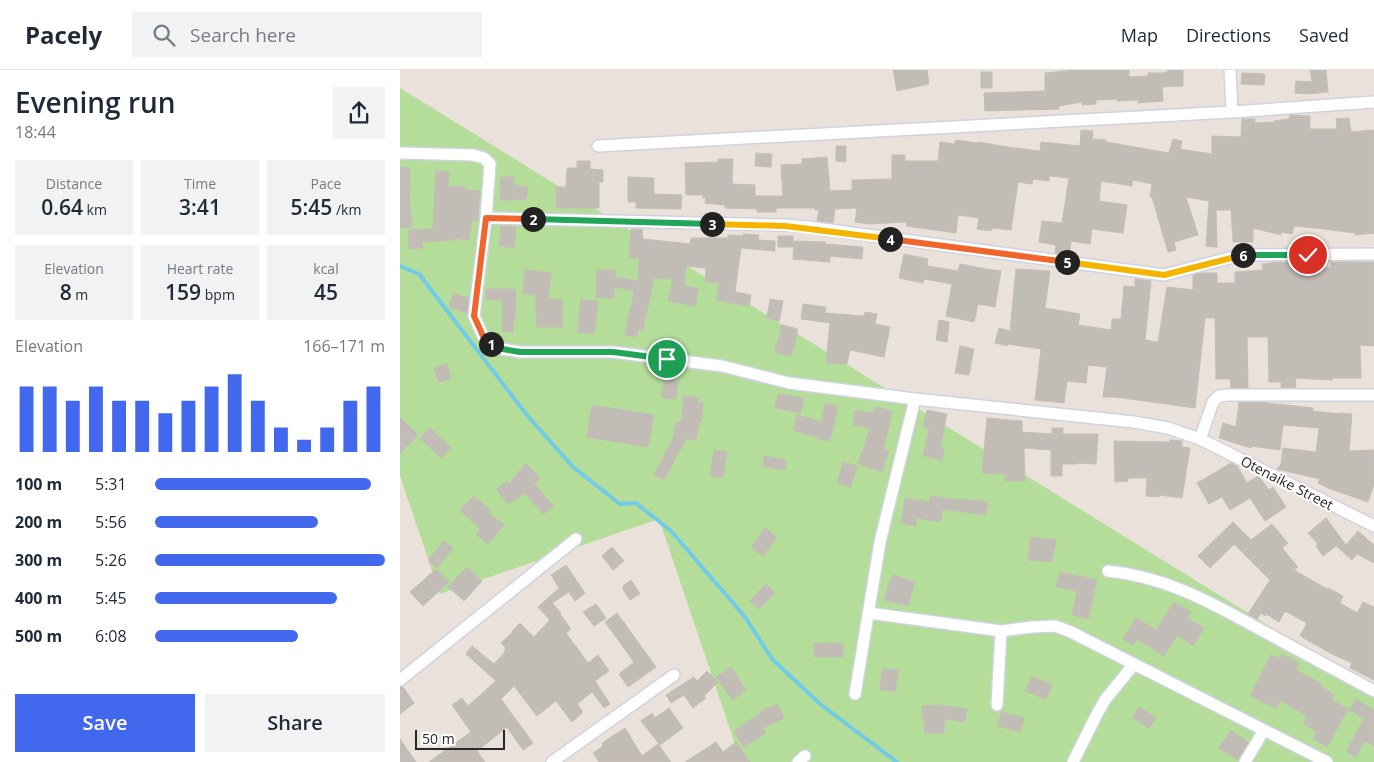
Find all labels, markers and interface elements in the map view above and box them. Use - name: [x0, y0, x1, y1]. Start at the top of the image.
- search box: [132, 12, 482, 57]
- text: Pacely: [25, 18, 102, 51]
- icon: search: [150, 21, 178, 49]
- text: Search here: [190, 22, 296, 48]
- text: Map: [1121, 23, 1158, 47]
- text: Directions: [1186, 23, 1271, 47]
- text: Saved: [1299, 23, 1349, 47]
- text: Evening run: [15, 83, 176, 121]
- button: share: [333, 87, 385, 139]
- text: 18:44: [15, 121, 56, 143]
- text: Distance: [46, 174, 102, 193]
- text: Time: [184, 174, 216, 193]
- text: Pace: [311, 174, 341, 193]
- text: 0.64: [41, 193, 83, 221]
- text: 3:41: [179, 193, 221, 221]
- text: 5:45: [291, 193, 332, 221]
- text: km: [83, 200, 107, 219]
- text: /km: [332, 200, 361, 219]
- pin: 2: [520, 206, 546, 232]
- text: 2: [529, 210, 538, 229]
- pin: 3: [700, 212, 724, 236]
- text: 3: [708, 215, 717, 234]
- pin: 4: [878, 226, 902, 252]
- text: 4: [886, 230, 895, 249]
- pin: [1287, 234, 1329, 276]
- icon: check: [1294, 241, 1322, 269]
- pin: 6: [1230, 242, 1256, 268]
- text: 6: [1239, 246, 1248, 265]
- pin: 5: [1054, 250, 1080, 274]
- text: 5: [1063, 253, 1072, 272]
- text: Elevation: [44, 259, 104, 278]
- text: Heart rate: [167, 259, 233, 278]
- text: kcal: [313, 259, 339, 278]
- text: 8: [60, 278, 72, 306]
- text: 159: [165, 278, 201, 306]
- text: 45: [314, 278, 338, 306]
- text: m: [72, 285, 88, 304]
- text: bpm: [201, 285, 235, 304]
- pin: 1: [478, 332, 504, 356]
- text: Elevation: [15, 335, 83, 357]
- text: 166–171 m: [303, 335, 385, 357]
- text: 1: [487, 335, 496, 354]
- pin: [646, 338, 688, 380]
- icon: arrive: [653, 345, 681, 373]
- street label: Otenaike Street: [1238, 451, 1337, 514]
- text: 100 m: [15, 473, 62, 495]
- text: 5:31: [95, 473, 127, 495]
- text: 200 m: [15, 511, 62, 533]
- text: 5:56: [95, 511, 127, 533]
- text: 300 m: [15, 549, 62, 571]
- text: 5:26: [95, 549, 127, 571]
- text: 400 m: [15, 587, 62, 609]
- text: 5:45: [95, 587, 127, 609]
- text: 500 m: [15, 625, 62, 647]
- text: 6:08: [95, 625, 127, 647]
- button: Save: [15, 694, 195, 752]
- button: Share: [205, 694, 385, 752]
- scale bar: [415, 727, 505, 750]
- text: 50 m: [422, 729, 455, 748]

